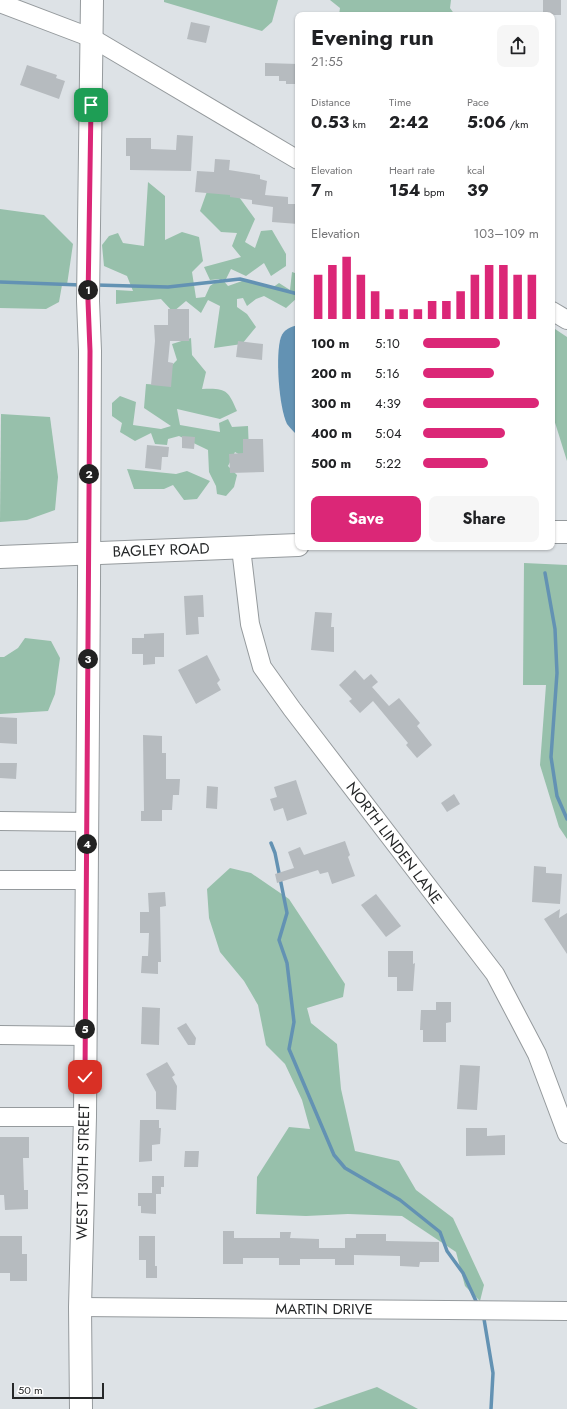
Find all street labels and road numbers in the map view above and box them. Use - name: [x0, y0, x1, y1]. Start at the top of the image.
- street label: BAGLEY ROAD: [112, 537, 210, 563]
- street label: NORTH LINDEN LANE: [341, 777, 447, 909]
- street label: WEST 130TH STREET: [71, 1104, 95, 1240]
- street label: MARTIN DRIVE: [275, 1298, 373, 1320]

